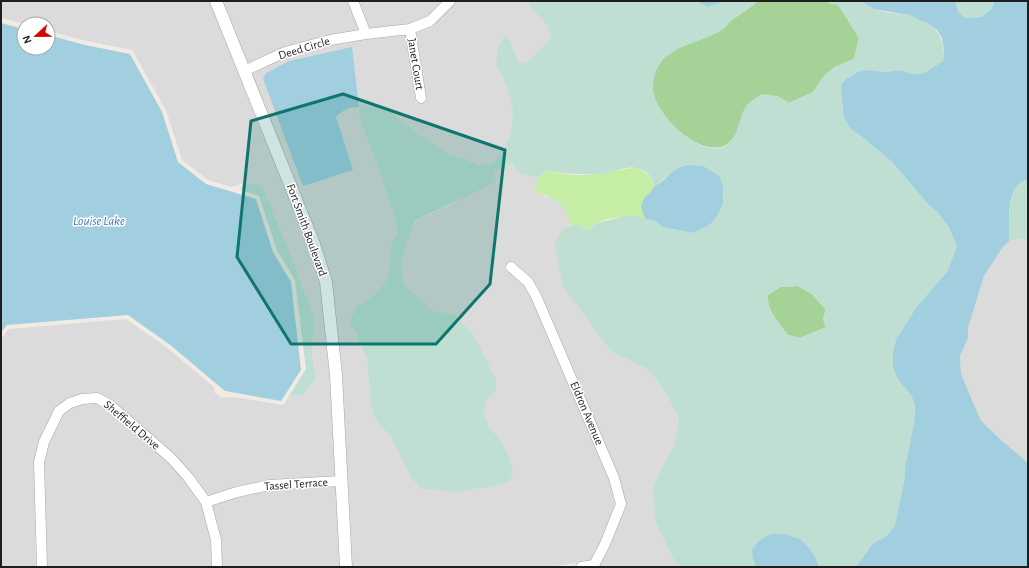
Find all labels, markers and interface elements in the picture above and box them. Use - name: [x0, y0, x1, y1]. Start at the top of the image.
- north arrow: [16, 16, 56, 56]
- text: N: [21, 34, 34, 45]
- street label: Deed Circle: [277, 34, 331, 62]
- street label: Janet Court: [406, 37, 426, 91]
- street label: Fort Smith Boulevard: [285, 182, 329, 278]
- water label: Louise Lake: [73, 215, 125, 228]
- street label: Eldron Avenue: [568, 379, 606, 447]
- street label: Sheffield Drive: [102, 398, 162, 452]
- street label: Tassel Terrace: [264, 476, 328, 492]

